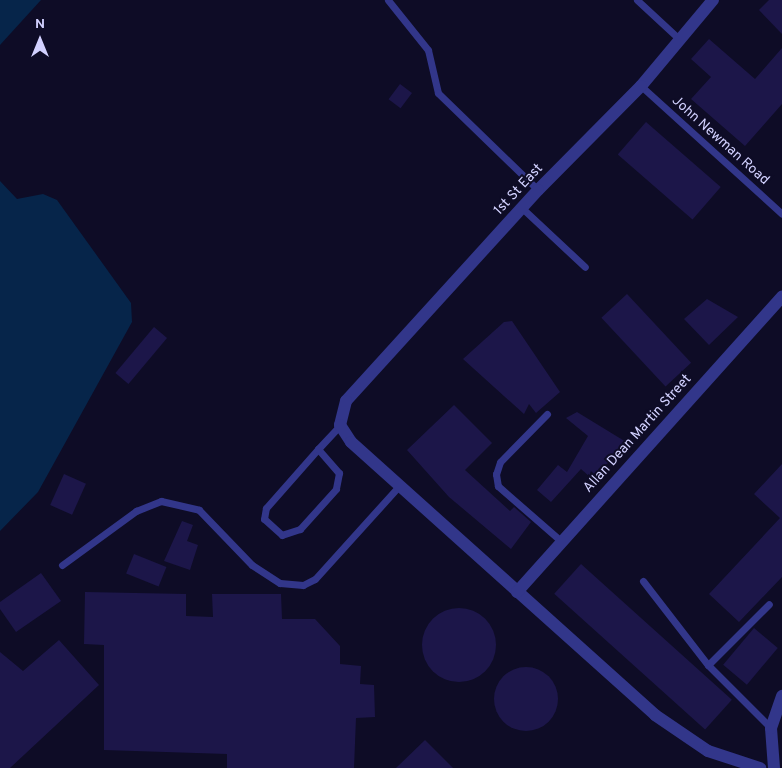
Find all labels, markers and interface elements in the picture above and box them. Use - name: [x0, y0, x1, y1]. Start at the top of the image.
- north arrow: [15, 15, 65, 65]
- text: N: [35, 16, 45, 33]
- street label: John Newman Road: [668, 93, 772, 189]
- street label: 1st St East: [491, 161, 547, 219]
- street label: Allan Dean Martin Street: [580, 371, 696, 497]

